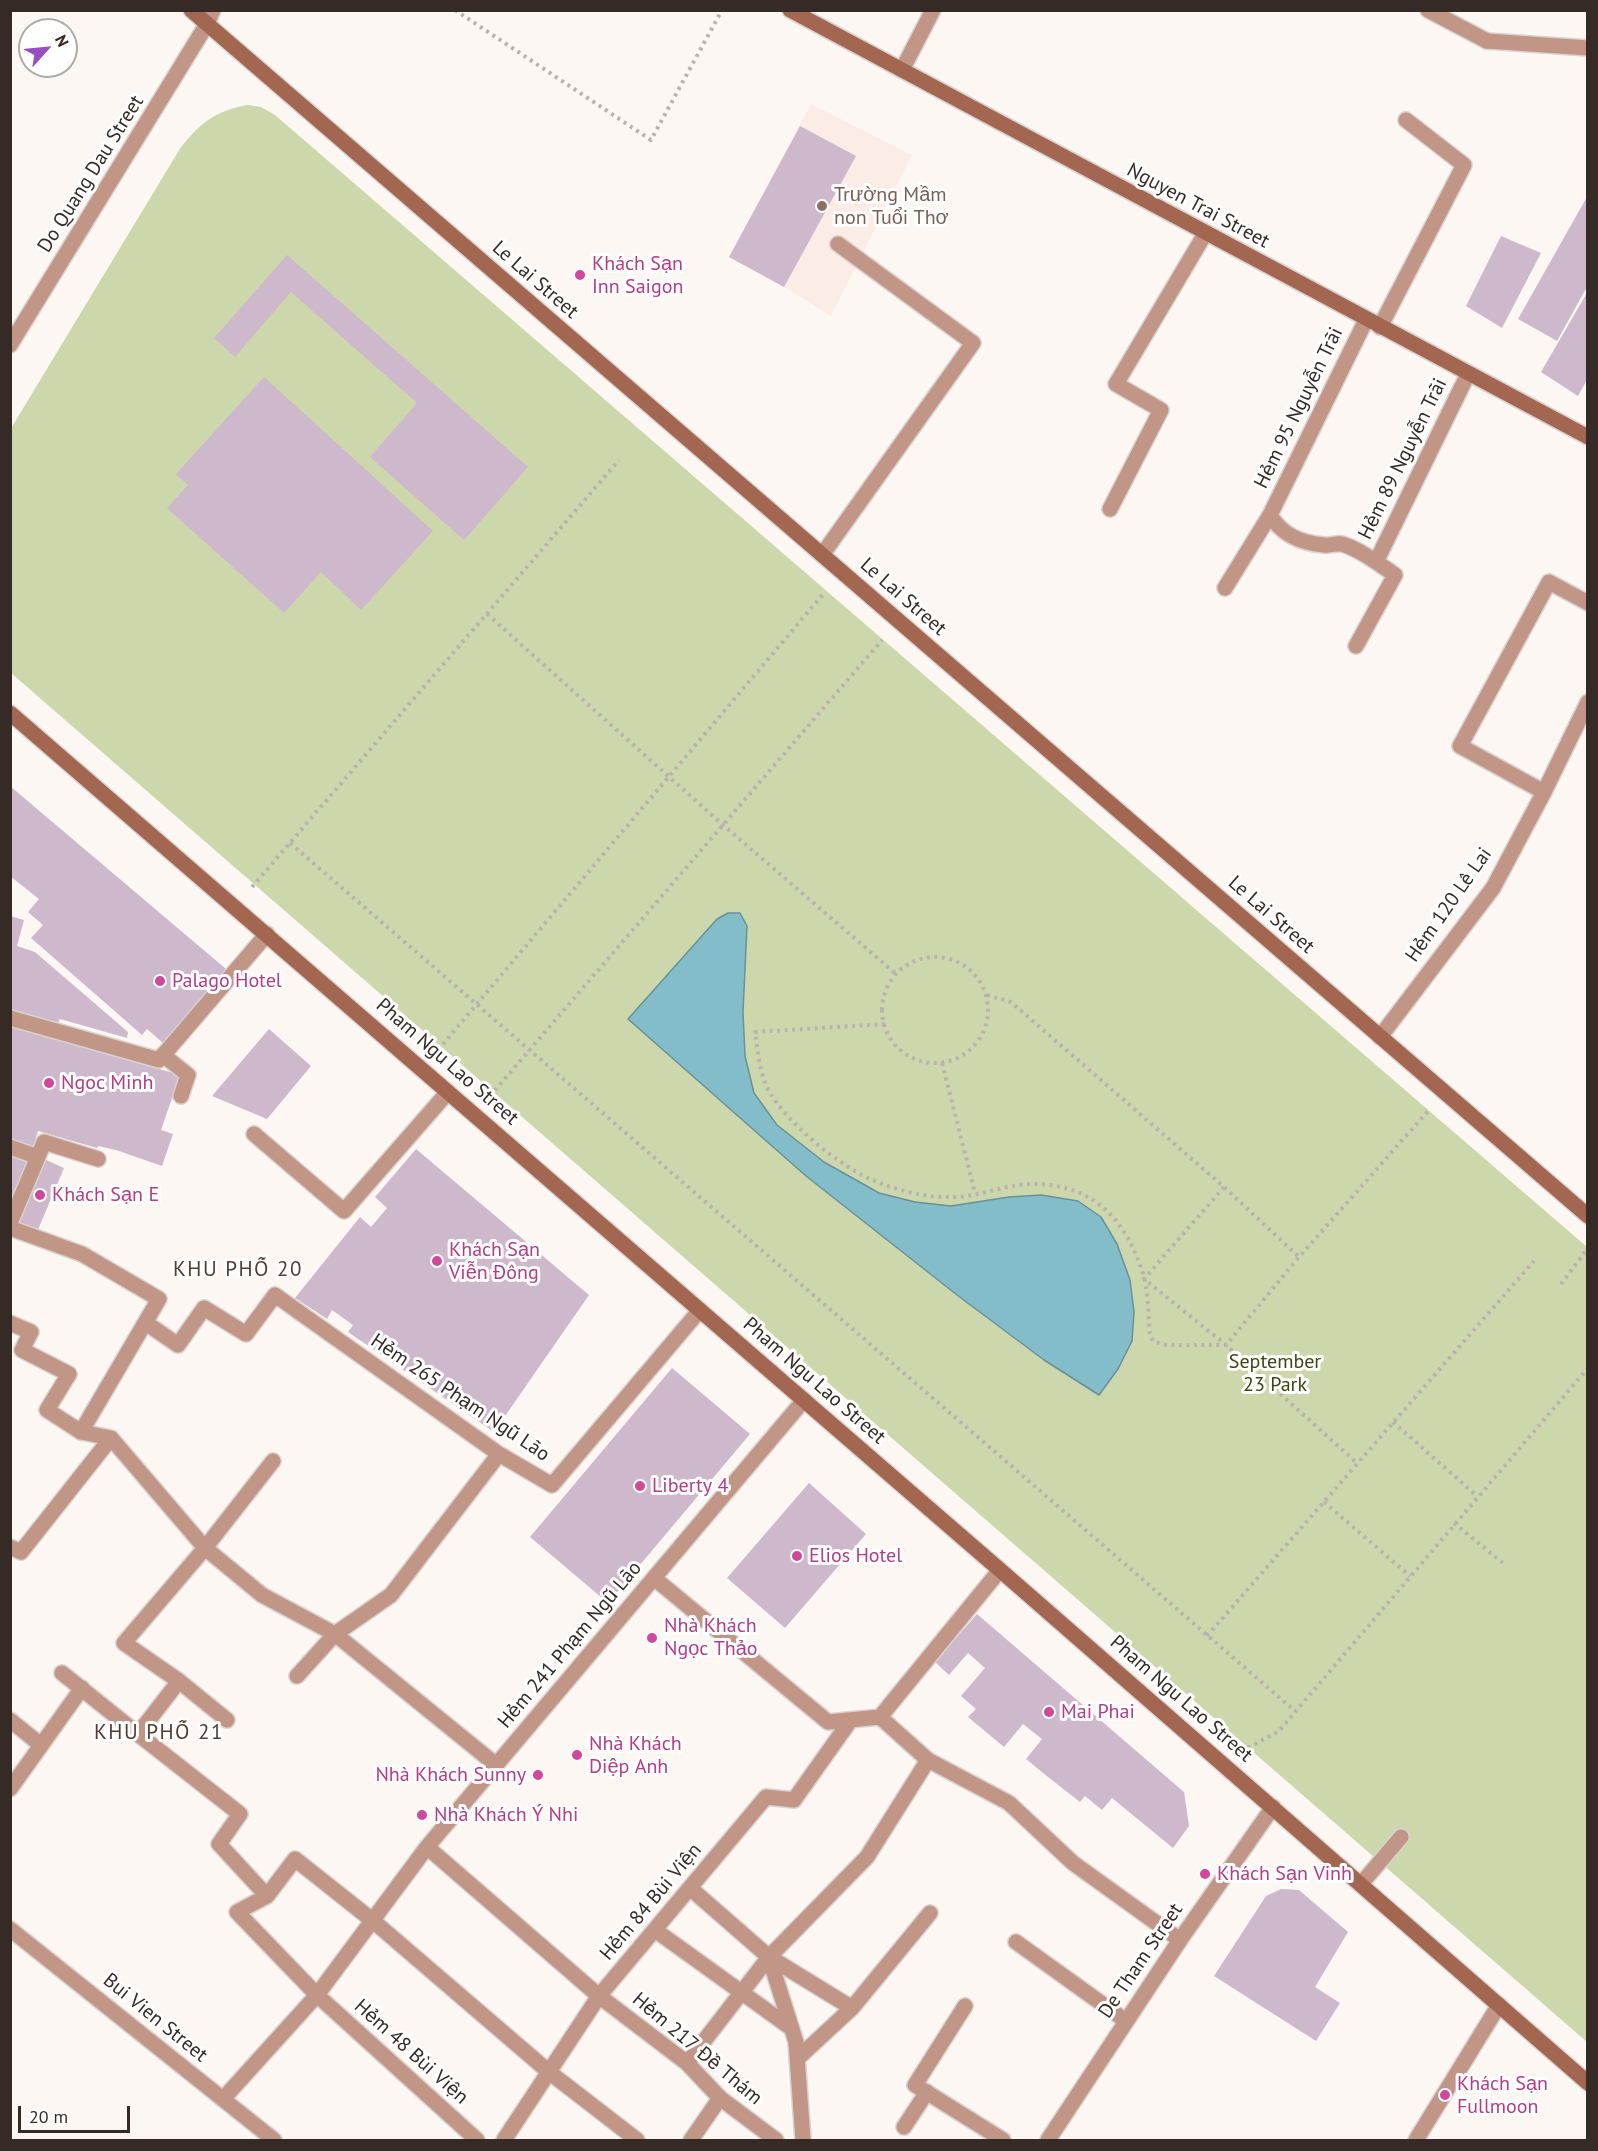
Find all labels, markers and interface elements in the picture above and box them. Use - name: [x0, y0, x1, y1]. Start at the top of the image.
- north arrow: [18, 18, 78, 78]
- text: N: [51, 32, 74, 50]
- street label: Do Quang Dau Street: [33, 91, 149, 257]
- street label: Nguyen Trai Street: [1123, 158, 1273, 254]
- place label: Trường Mầm non Tuổi Thơ: [834, 183, 949, 230]
- marker: Trường Mầm non Tuổi Thơ: [815, 199, 829, 213]
- street label: Le Lai Street: [487, 236, 583, 324]
- place label: Khách Sạn Inn Saigon: [592, 252, 683, 299]
- marker: Khách Sạn Inn Saigon: [573, 268, 587, 282]
- street label: Hẻm 95 Nguyễn Trãi: [1250, 324, 1348, 492]
- street label: Hẻm 89 Nguyễn Trãi: [1354, 375, 1452, 543]
- street label: Le Lai Street: [855, 553, 951, 641]
- street label: Hẻm 120 Lê Lai: [1401, 843, 1497, 967]
- street label: Le Lai Street: [1223, 871, 1319, 959]
- place label: Palago Hotel: [172, 969, 282, 993]
- marker: Palago Hotel: [153, 974, 167, 988]
- street label: Pham Ngu Lao Street: [371, 994, 523, 1130]
- place label: Ngoc Minh: [61, 1071, 153, 1095]
- marker: Ngoc Minh: [42, 1076, 56, 1090]
- place label: Khách Sạn E: [52, 1183, 159, 1207]
- marker: Khách Sạn E: [33, 1188, 47, 1202]
- place label: Khách Sạn Viễn Đông: [449, 1238, 540, 1285]
- marker: Khách Sạn Viễn Đông: [430, 1254, 444, 1268]
- district label: KHU PHỐ 20: [173, 1257, 303, 1283]
- street label: Pham Ngu Lao Street: [738, 1313, 890, 1449]
- street label: Hẻm 265 Phạm Ngũ Lão: [366, 1329, 554, 1467]
- park label: September 23 Park: [1229, 1350, 1321, 1397]
- place label: Liberty 4: [652, 1474, 728, 1498]
- marker: Liberty 4: [633, 1479, 647, 1493]
- place label: Elios Hotel: [809, 1544, 902, 1568]
- marker: Elios Hotel: [790, 1549, 804, 1563]
- street label: Hẻm 241 Phạm Ngũ Lão: [493, 1556, 647, 1734]
- place label: Nhà Khách Ngọc Thảo: [664, 1614, 759, 1661]
- marker: Nhà Khách Ngọc Thảo: [645, 1631, 659, 1645]
- street label: Pham Ngu Lao Street: [1105, 1631, 1257, 1767]
- place label: Mai Phai: [1061, 1700, 1135, 1724]
- marker: Mai Phai: [1042, 1705, 1056, 1719]
- district label: KHU PHỐ 21: [94, 1720, 224, 1746]
- place label: Nhà Khách Diệp Anh: [589, 1732, 682, 1779]
- marker: Nhà Khách Diệp Anh: [570, 1748, 584, 1762]
- place label: Nhà Khách Sunny: [375, 1763, 526, 1787]
- marker: Nhà Khách Sunny: [531, 1768, 545, 1782]
- place label: Nhà Khách Ý Nhi: [434, 1803, 578, 1827]
- marker: Nhà Khách Ý Nhi: [415, 1808, 429, 1822]
- street label: Hẻm 84 Bùi Viện: [595, 1839, 707, 1965]
- place label: Khách Sạn Vinh: [1217, 1862, 1352, 1886]
- marker: Khách Sạn Vinh: [1198, 1867, 1212, 1881]
- street label: De Tham Street: [1094, 1899, 1188, 2023]
- street label: Bui Vien Street: [98, 1969, 212, 2067]
- street label: Hẻm 217 Ðề Thám: [627, 1988, 767, 2110]
- street label: Hẻm 48 Bùi Viện: [349, 1995, 473, 2109]
- place label: Khách Sạn Fullmoon: [1457, 2072, 1548, 2119]
- marker: Khách Sạn Fullmoon: [1438, 2088, 1452, 2102]
- scale bar: [21, 2094, 134, 2132]
- text: 20 m: [29, 2105, 68, 2128]

